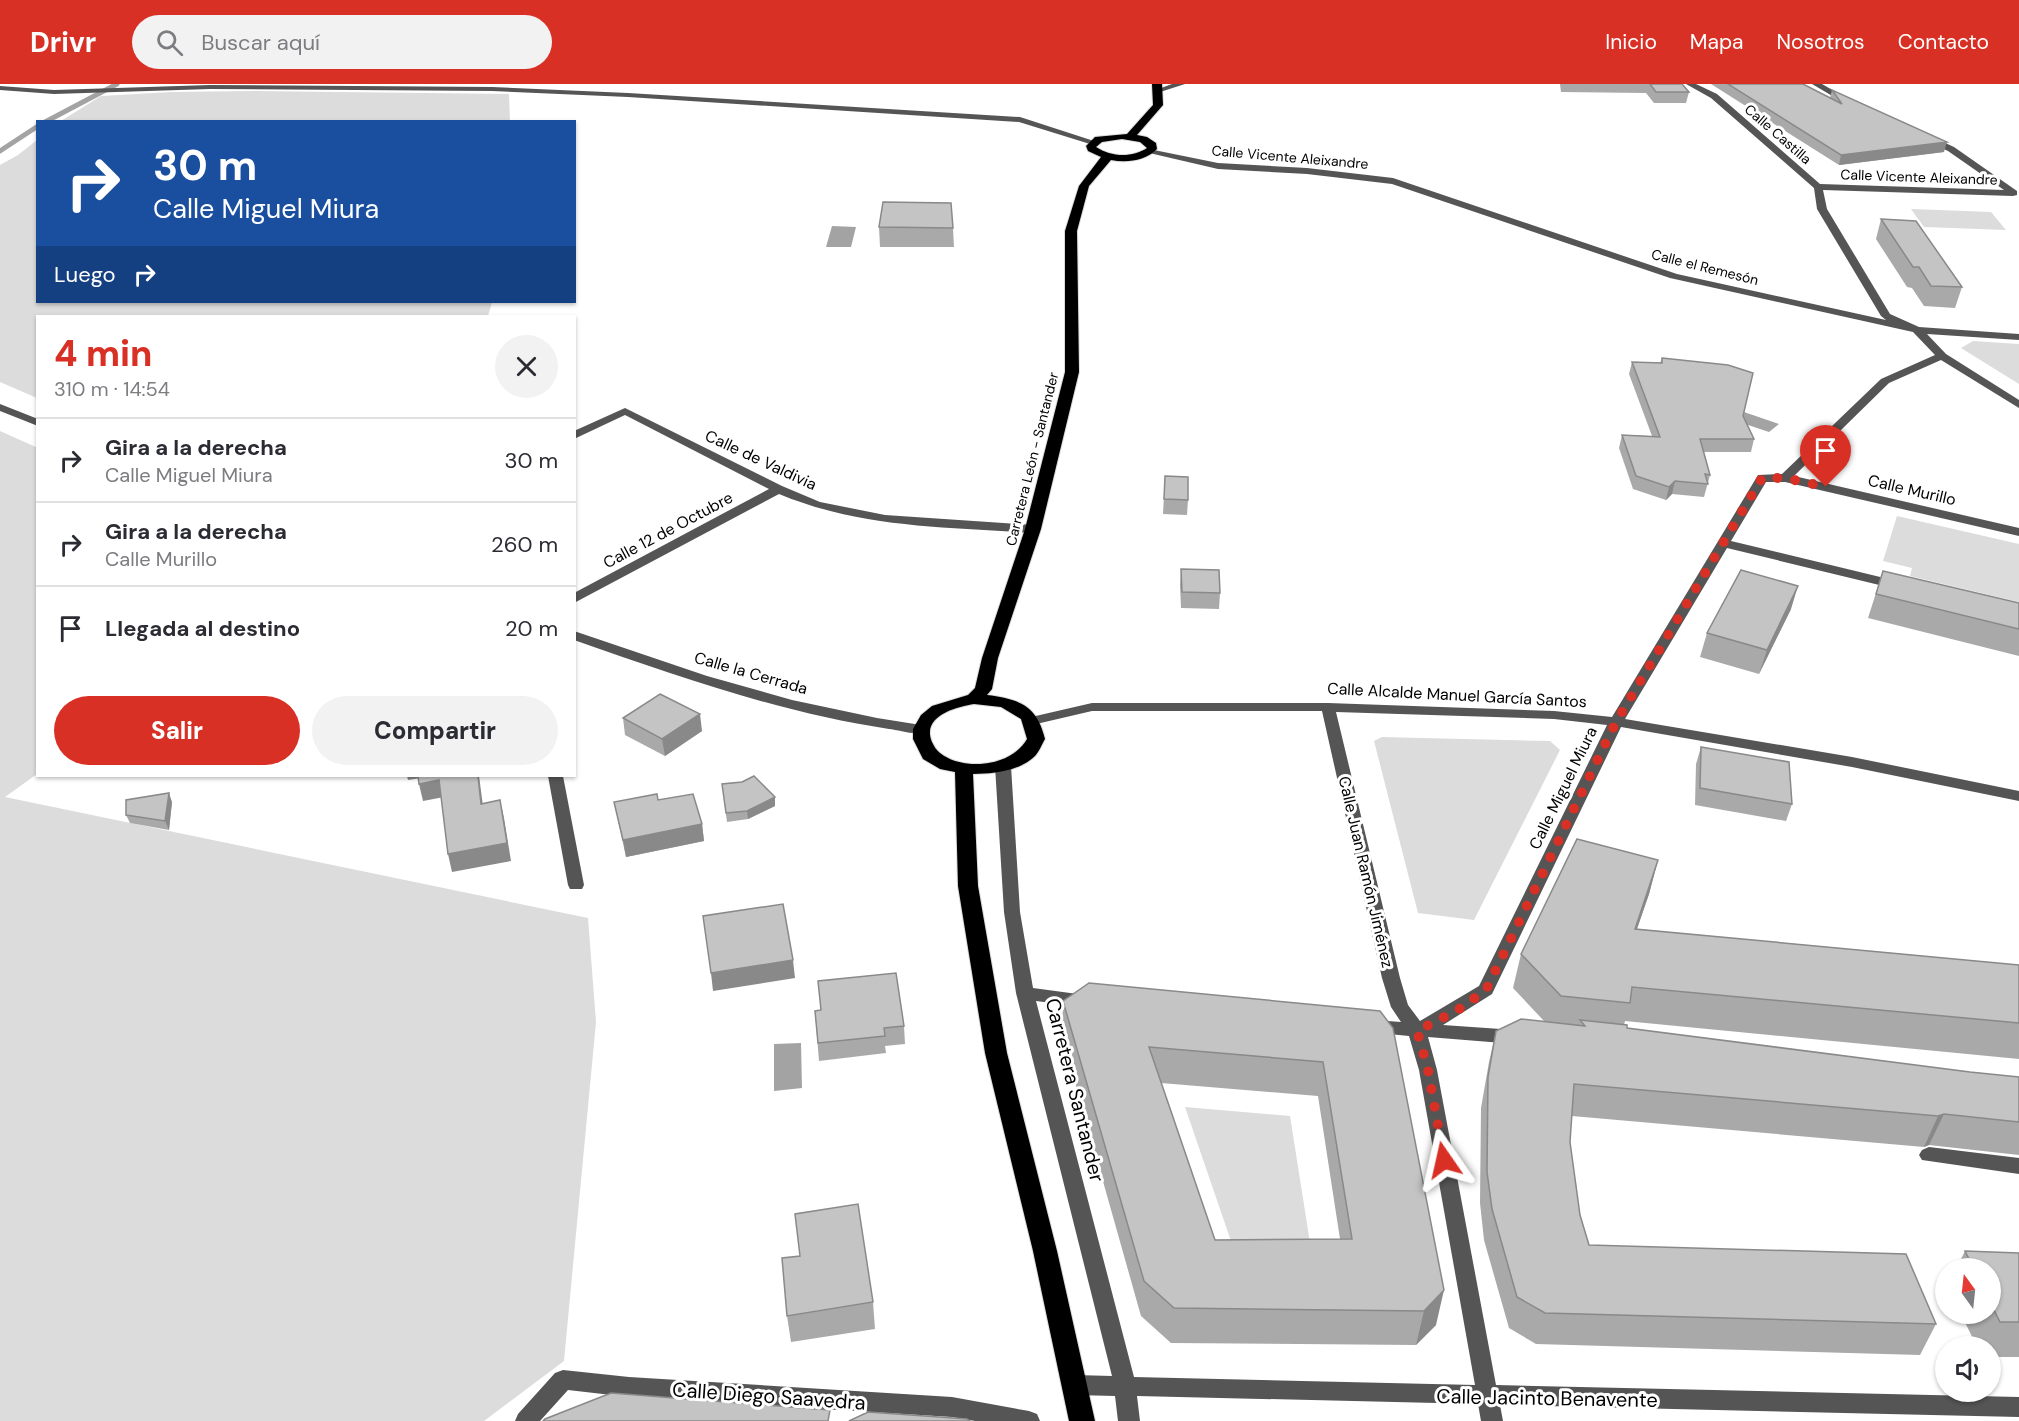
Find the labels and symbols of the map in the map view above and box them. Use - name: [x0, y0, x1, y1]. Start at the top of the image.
- street label: Calle Castilla: [1741, 100, 1815, 168]
- street label: Calle Vicente Aleixandre: [1211, 141, 1369, 173]
- street label: Calle Vicente Aleixandre: [1840, 165, 1998, 189]
- street label: Calle el Remesón: [1649, 245, 1761, 289]
- street label: Carretera León - Santander: [1002, 370, 1062, 548]
- street label: Calle de Valdivia: [702, 425, 820, 495]
- pin: [1800, 425, 1851, 487]
- street label: Calle Murillo: [1866, 470, 1958, 510]
- street label: Calle 12 de Octubre: [600, 487, 736, 573]
- street label: Calle la Cerrada: [692, 647, 810, 699]
- street label: Calle Alcalde Manuel García Santos: [1327, 678, 1587, 712]
- street label: Calle Miguel Miura: [1524, 723, 1602, 853]
- street label: Calle Juan Ramón Jiménez: [1334, 774, 1398, 970]
- street label: Carretera Santander: [1040, 995, 1110, 1185]
- position arrow: [1412, 1128, 1476, 1192]
- north arrow: [1935, 1258, 2001, 1324]
- street label: Calle Diego Saavedra: [671, 1376, 867, 1416]
- street label: Calle Jacinto Benavente: [1436, 1383, 1658, 1413]

